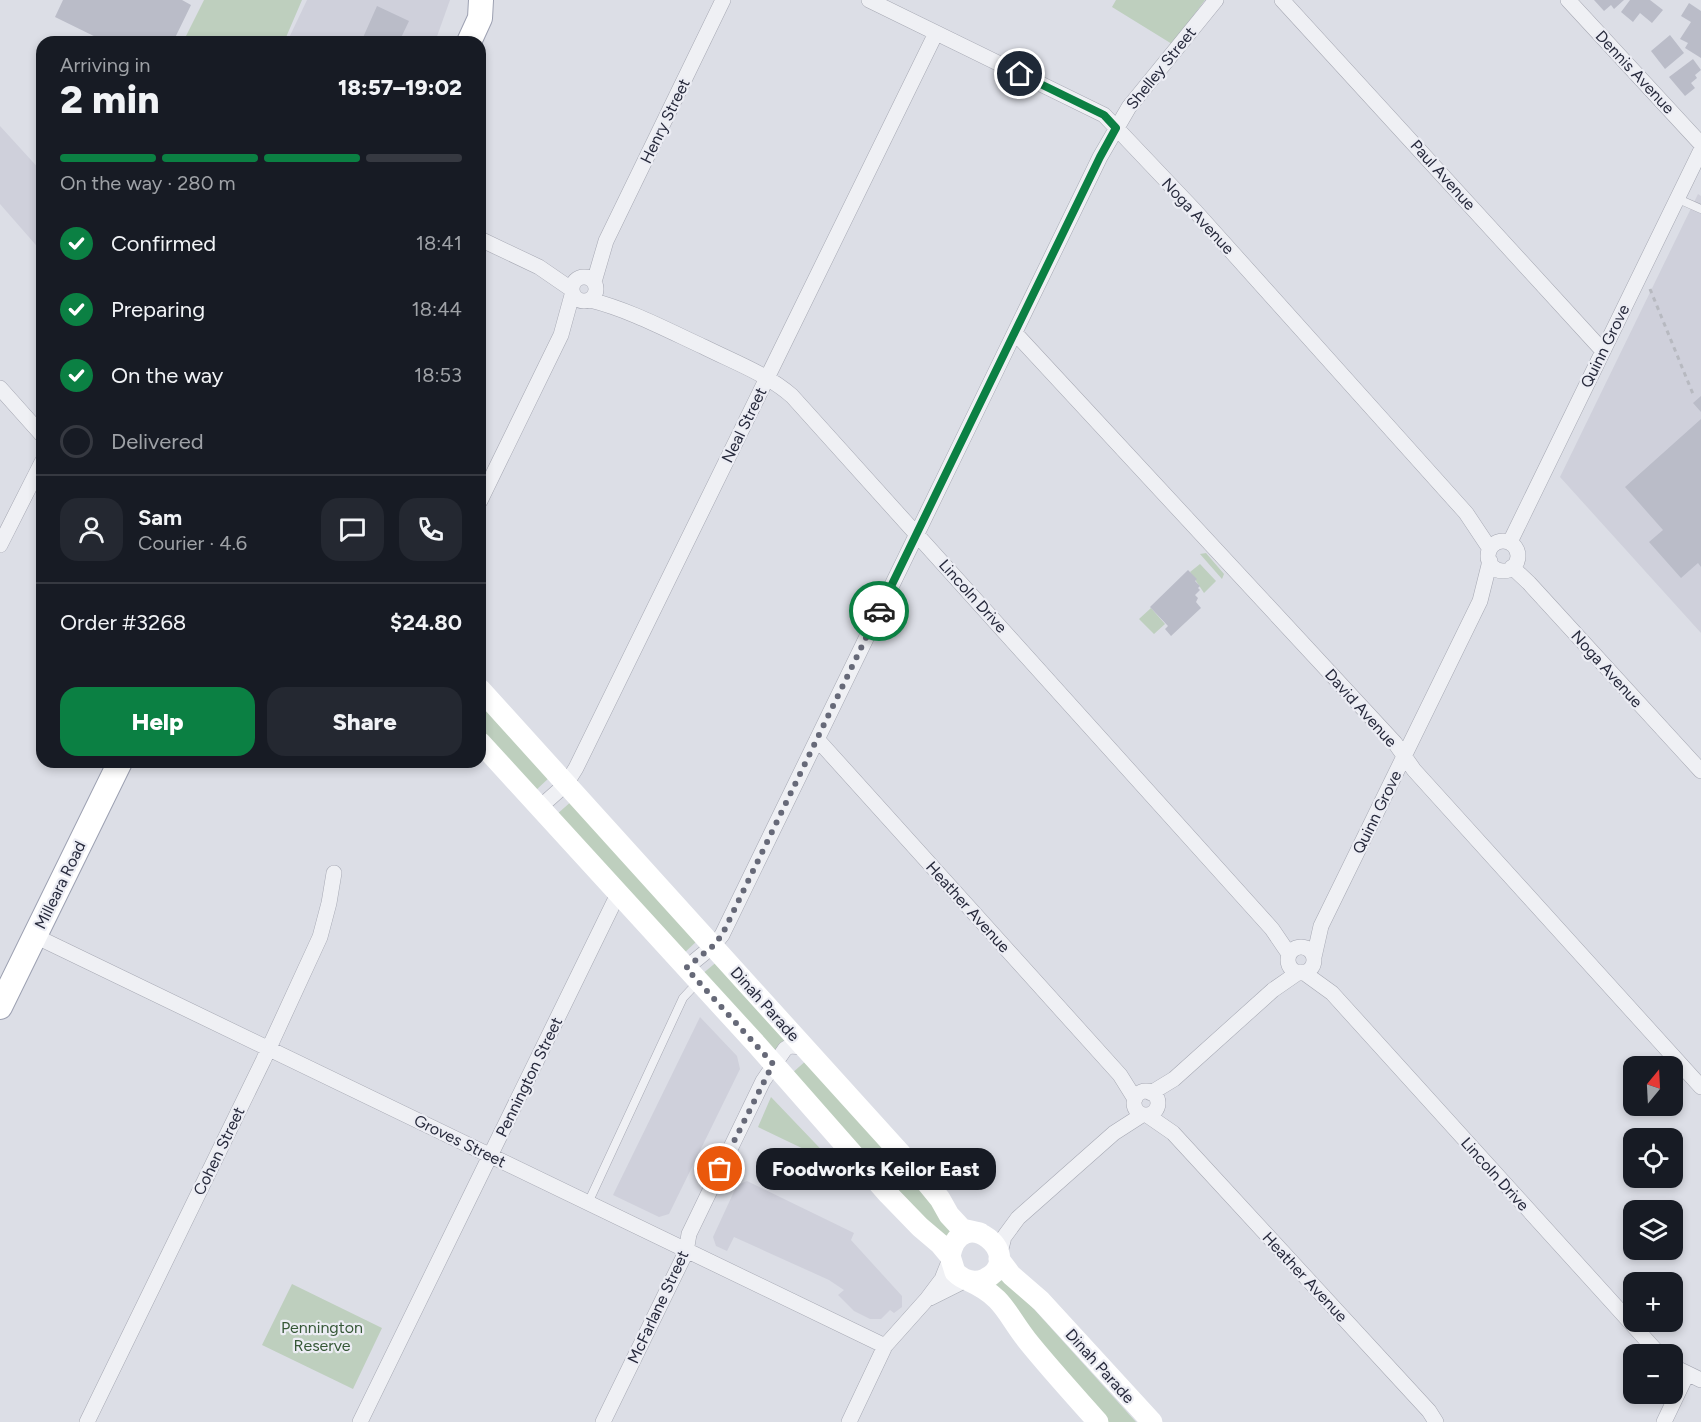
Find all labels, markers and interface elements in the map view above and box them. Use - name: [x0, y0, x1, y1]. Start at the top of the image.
- street label: Shelley Street: [1122, 23, 1200, 113]
- street label: Dennis Avenue: [1592, 26, 1679, 118]
- pin: [994, 48, 1045, 99]
- text: Arriving in: [60, 53, 150, 77]
- icon: home: [1003, 57, 1036, 90]
- text: 18:57–19:02: [338, 74, 462, 101]
- street label: Henry Street: [636, 75, 694, 167]
- text: 2 min: [60, 76, 160, 123]
- street label: Paul Avenue: [1407, 136, 1480, 214]
- text: On the way · 280 m: [60, 171, 235, 195]
- street label: Noga Avenue: [1158, 174, 1238, 258]
- icon: check: [60, 227, 93, 260]
- text: Confirmed: [111, 230, 216, 257]
- text: 18:41: [416, 231, 462, 255]
- icon: check: [60, 293, 93, 326]
- text: Preparing: [111, 296, 205, 323]
- text: 18:44: [412, 297, 462, 321]
- street label: Quinn Grove: [1577, 301, 1633, 391]
- icon: check: [60, 359, 93, 392]
- text: On the way: [111, 362, 223, 389]
- text: 18:53: [414, 363, 462, 387]
- street label: Neal Street: [718, 384, 770, 466]
- text: Delivered: [111, 428, 204, 455]
- button: person: [60, 498, 123, 561]
- button: chat: [321, 498, 384, 561]
- button: phone: [399, 498, 462, 561]
- text: Sam: [138, 504, 182, 531]
- text: Courier · 4.6: [138, 531, 247, 555]
- street label: Lincoln Drive: [935, 555, 1011, 637]
- courier: [849, 581, 909, 641]
- icon: car: [863, 595, 896, 628]
- text: Order #3268: [60, 609, 186, 636]
- text: $24.80: [390, 609, 462, 636]
- street label: Noga Avenue: [1567, 626, 1647, 712]
- street label: David Avenue: [1321, 665, 1401, 751]
- button: Help: [60, 687, 255, 756]
- button: Share: [267, 687, 462, 756]
- street label: Quinn Grove: [1349, 767, 1405, 857]
- street label: Milleara Road: [31, 838, 89, 932]
- street label: Heather Avenue: [922, 858, 1014, 957]
- street label: Dinah Parade: [727, 963, 804, 1045]
- street label: Pennington Street: [492, 1014, 566, 1140]
- north arrow: [1623, 1056, 1683, 1116]
- map controls: [1623, 1056, 1683, 1404]
- street label: Cohen Street: [189, 1104, 249, 1198]
- street label: Groves Street: [411, 1111, 509, 1171]
- button: locate: [1623, 1128, 1683, 1188]
- street label: Lincoln Drive: [1457, 1133, 1533, 1215]
- pin: [694, 1143, 745, 1194]
- callout: Foodworks Keilor East: [756, 1148, 996, 1190]
- icon: bag: [703, 1152, 736, 1185]
- text: Foodworks Keilor East: [772, 1157, 980, 1181]
- button: layers: [1623, 1200, 1683, 1260]
- street label: Heather Avenue: [1258, 1228, 1352, 1326]
- street label: McFarlane Street: [624, 1247, 692, 1367]
- button: +: [1623, 1272, 1683, 1332]
- park label: Pennington Reserve: [281, 1318, 363, 1355]
- street label: Dinah Parade: [1062, 1325, 1139, 1407]
- button: −: [1623, 1344, 1683, 1404]

